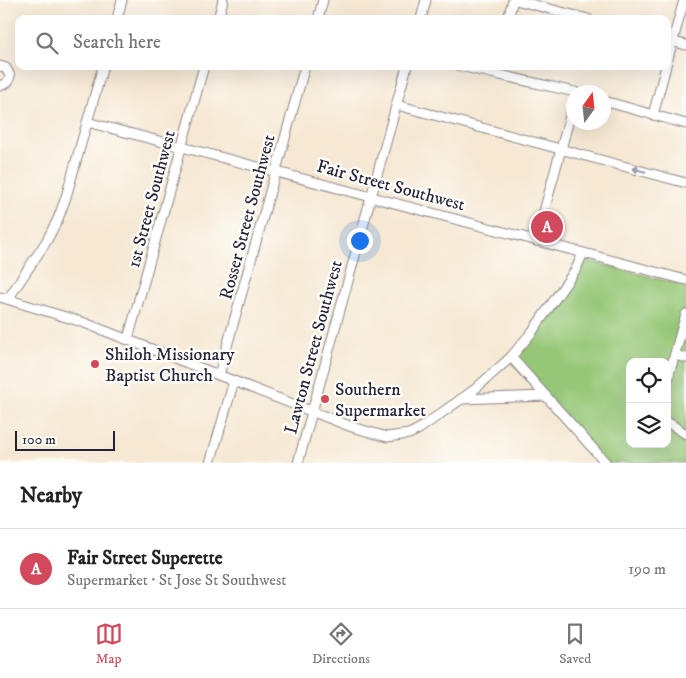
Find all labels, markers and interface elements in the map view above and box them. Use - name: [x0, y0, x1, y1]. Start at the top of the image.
- search box: [15, 15, 671, 70]
- icon: search: [33, 29, 61, 57]
- text: Search here: [73, 31, 161, 54]
- north arrow: [566, 85, 611, 130]
- street label: 1st Street Southwest: [123, 128, 181, 270]
- street label: Rosser Street Southwest: [215, 132, 281, 302]
- street label: Fair Street Southwest: [314, 156, 467, 216]
- one-way arrow: [631, 166, 646, 174]
- pin: A: [531, 208, 563, 246]
- your location: [347, 228, 373, 254]
- street label: Lawton Street Southwest: [280, 258, 348, 437]
- place label: Shiloh Missionary Baptist Church: [105, 344, 235, 387]
- marker: Shiloh Missionary Baptist Church: [89, 358, 101, 370]
- map controls: [626, 358, 671, 448]
- button: locate: [626, 358, 671, 403]
- place label: Southern Supermarket: [335, 379, 426, 422]
- marker: Southern Supermarket: [319, 393, 331, 405]
- button: layers: [626, 403, 671, 448]
- scale bar: [15, 428, 115, 451]
- text: 100 m: [22, 431, 56, 449]
- text: Nearby: [20, 483, 82, 509]
- text: Fair Street Superette: [67, 547, 223, 570]
- text: A: [31, 559, 41, 579]
- text: 190 m: [628, 559, 666, 579]
- text: Supermarket · St Jose St Southwest: [67, 570, 286, 590]
- tab: Map: [95, 620, 123, 668]
- tab: Directions: [312, 620, 370, 668]
- tab: Saved: [559, 620, 591, 668]

